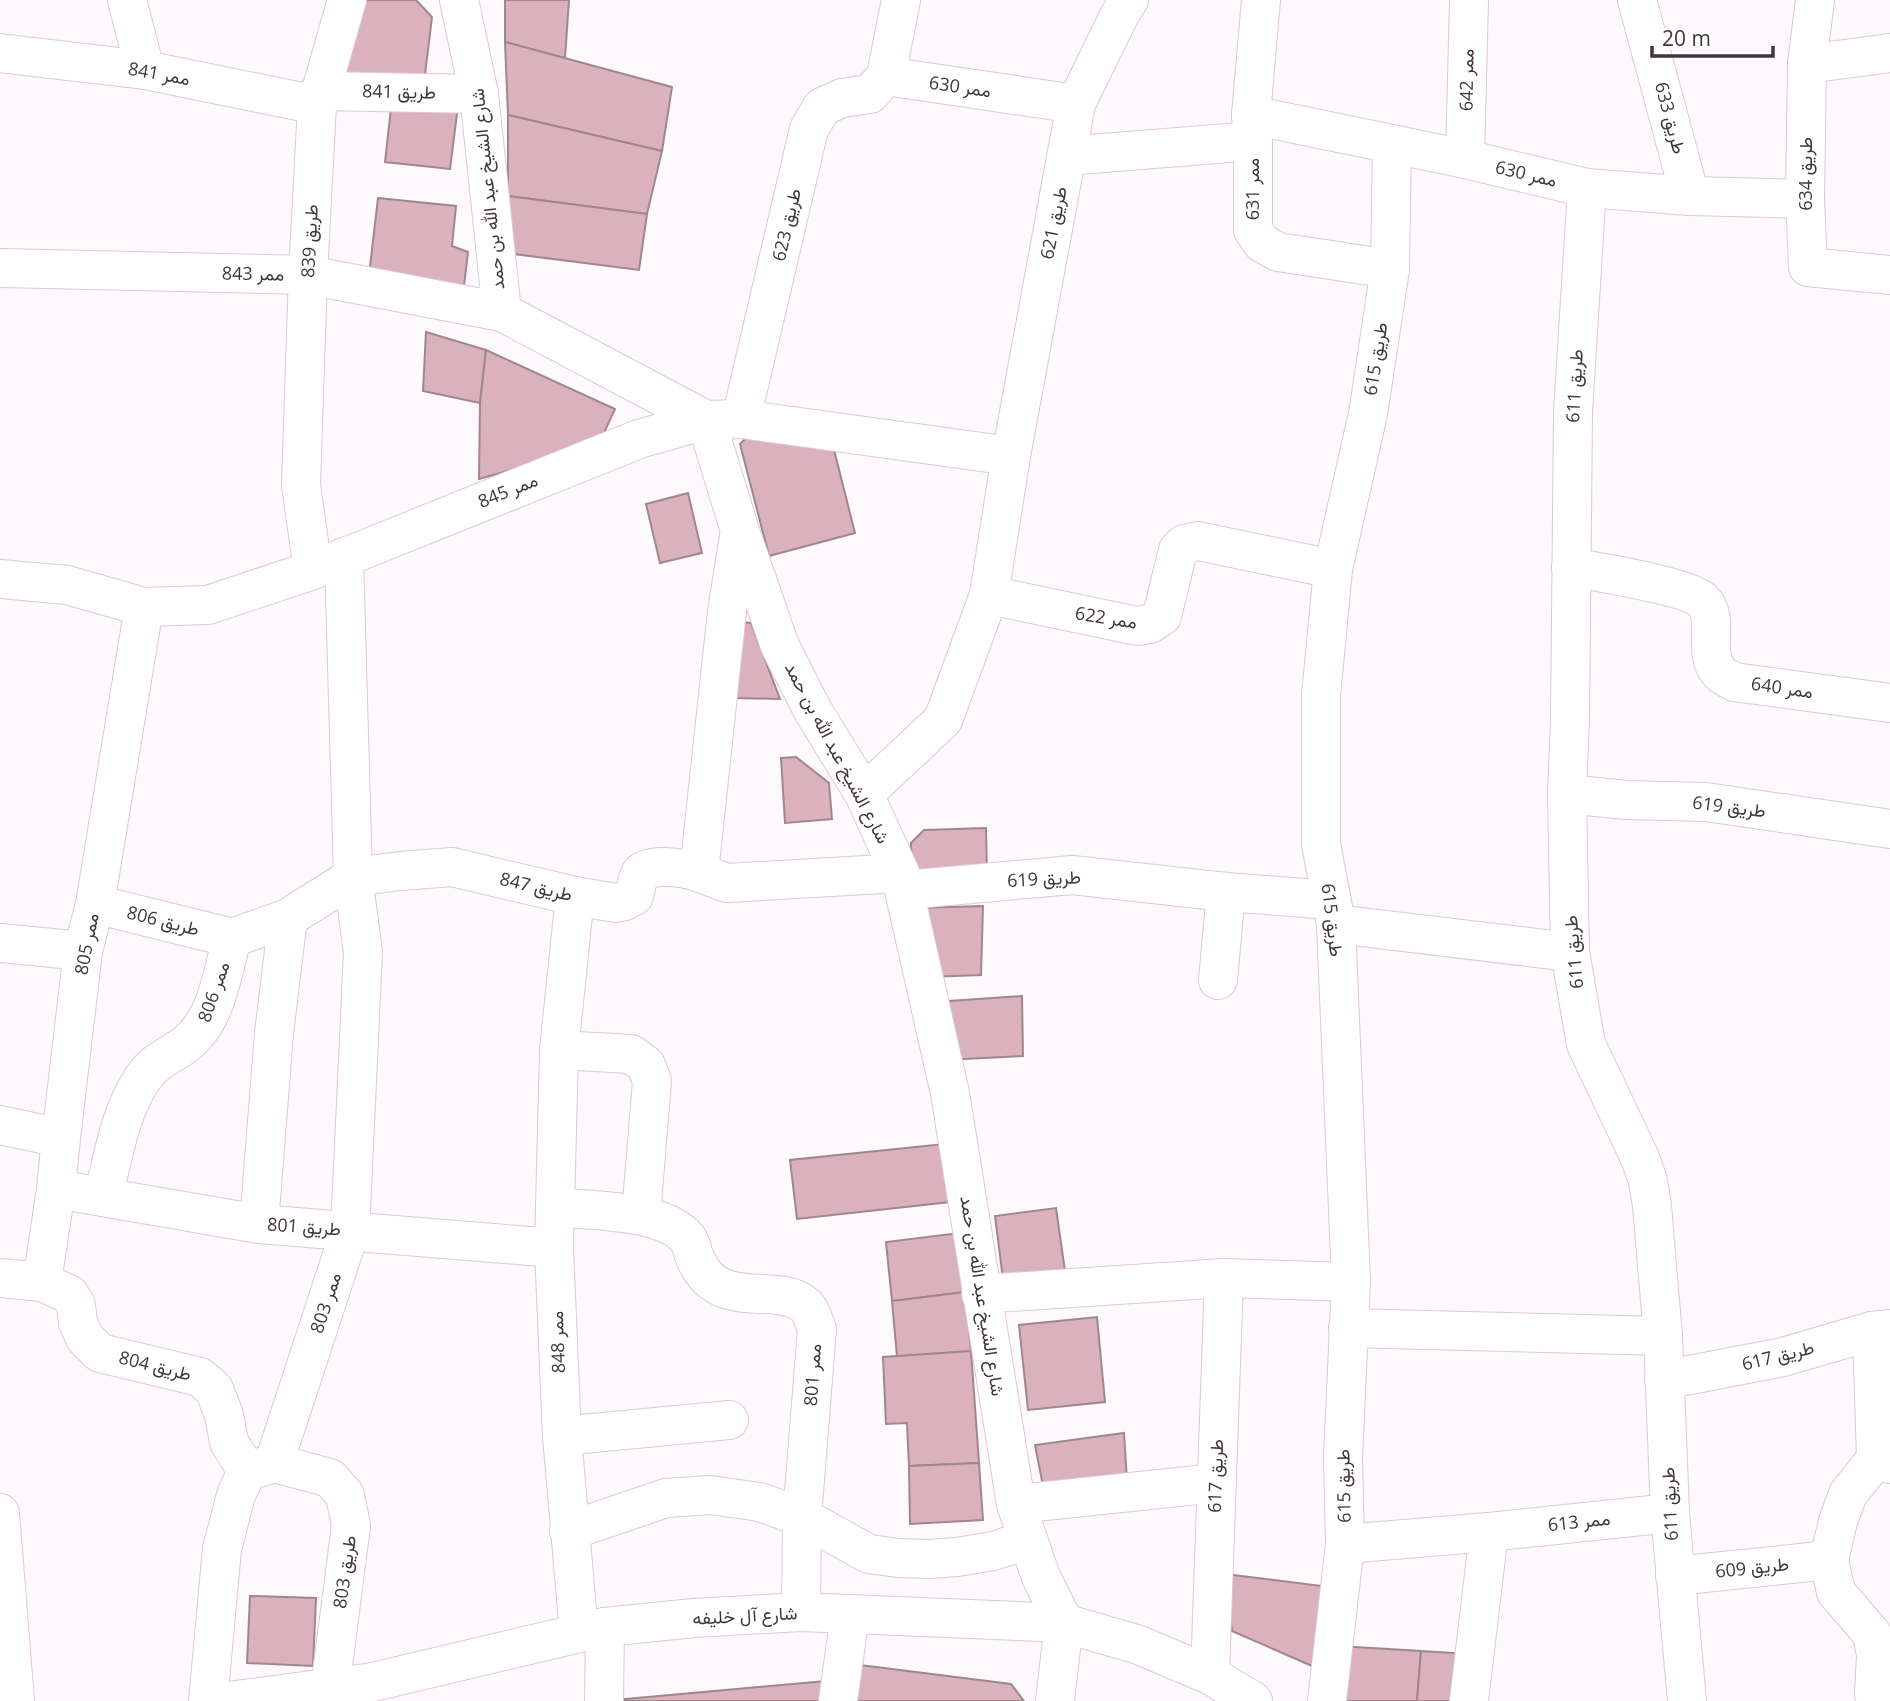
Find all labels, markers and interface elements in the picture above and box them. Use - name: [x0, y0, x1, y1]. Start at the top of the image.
- scale bar: [1652, 14, 1773, 58]
- text: 20 m: [1662, 24, 1711, 52]
- street label: ممر 642: [1453, 49, 1479, 111]
- street label: ممر 841: [126, 56, 192, 90]
- street label: ممر 630: [928, 70, 993, 102]
- street label: طريق 841: [362, 78, 436, 104]
- street label: طريق 633: [1650, 79, 1692, 156]
- street label: شارع الشيخ عبد الله بن حمد: [465, 87, 510, 291]
- street label: طريق 634: [1793, 137, 1817, 211]
- street label: ممر 630: [1493, 154, 1559, 192]
- street label: ممر 631: [1240, 158, 1264, 220]
- street label: طريق 621: [1034, 184, 1072, 261]
- street label: طريق 623: [766, 186, 806, 263]
- street label: طريق 839: [295, 204, 323, 278]
- street label: ممر 843: [222, 260, 284, 286]
- street label: طريق 615: [1357, 321, 1393, 397]
- street label: طريق 611: [1560, 349, 1588, 423]
- street label: ممر 845: [474, 467, 541, 513]
- street label: ممر 622: [1073, 600, 1139, 634]
- street label: شارع الشيخ عبد الله بن حمد: [779, 658, 896, 848]
- street label: ممر 640: [1750, 671, 1815, 703]
- street label: طريق 619: [1691, 790, 1767, 822]
- street label: طريق 619: [1007, 864, 1081, 892]
- street label: طريق 847: [498, 866, 575, 906]
- street label: طريق 615: [1317, 882, 1349, 958]
- street label: طريق 806: [125, 899, 202, 941]
- street label: ممر 805: [68, 911, 104, 977]
- street label: طريق 611: [1558, 914, 1588, 990]
- street label: ممر 806: [192, 958, 235, 1025]
- street label: شارع الشيخ عبد الله بن حمد: [954, 1194, 1011, 1398]
- street label: طريق 801: [266, 1211, 342, 1241]
- street label: ممر 803: [304, 1269, 346, 1336]
- street label: ممر 848: [544, 1310, 570, 1374]
- street label: طريق 617: [1739, 1334, 1816, 1376]
- street label: ممر 801: [798, 1343, 826, 1407]
- street label: طريق 804: [117, 1344, 194, 1386]
- street label: طريق 617: [1202, 1439, 1228, 1513]
- street label: طريق 615: [1330, 1449, 1356, 1523]
- street label: طريق 611: [1655, 1467, 1683, 1541]
- street label: ممر 613: [1547, 1506, 1611, 1536]
- street label: طريق 803: [327, 1534, 361, 1610]
- street label: طريق 609: [1714, 1551, 1790, 1583]
- street label: شارع آل خليفه: [692, 1600, 798, 1631]

